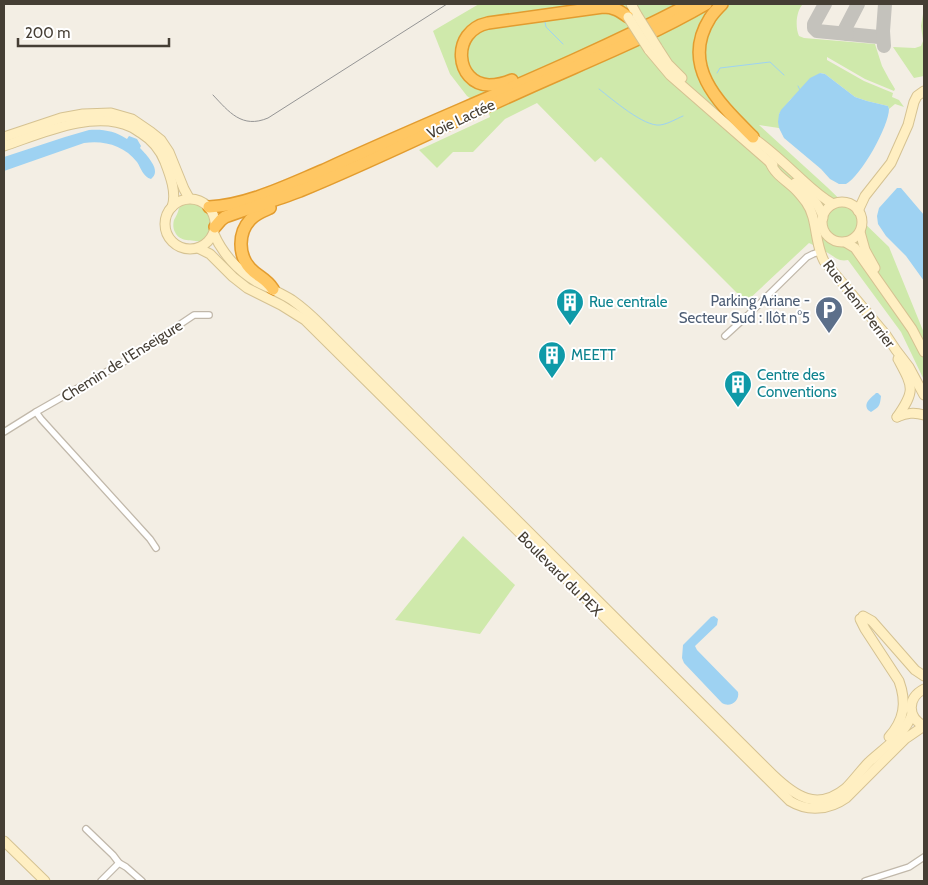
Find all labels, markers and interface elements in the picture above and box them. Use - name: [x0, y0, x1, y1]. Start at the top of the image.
- scale bar: [18, 15, 169, 47]
- text: 200 m: [25, 24, 70, 42]
- street label: Voie Lactée: [424, 95, 498, 143]
- street label: Rue Henri Perrier: [819, 256, 899, 352]
- building icon: Rue centrale: [555, 287, 585, 326]
- place label: Parking Ariane - Secteur Sud : Ilôt n°5: [679, 292, 810, 327]
- place label: Rue centrale: [589, 293, 668, 311]
- parking icon: Parking Ariane - Secteur Sud : Ilôt n°5: [814, 295, 844, 334]
- street label: Chemin de l'Enseigure: [58, 316, 186, 406]
- building icon: MEETT: [537, 340, 567, 379]
- place label: MEETT: [571, 346, 616, 364]
- place label: Centre des Conventions: [757, 366, 837, 401]
- building icon: Centre des Conventions: [723, 369, 753, 408]
- street label: Boulevard du PEX: [514, 528, 606, 620]

